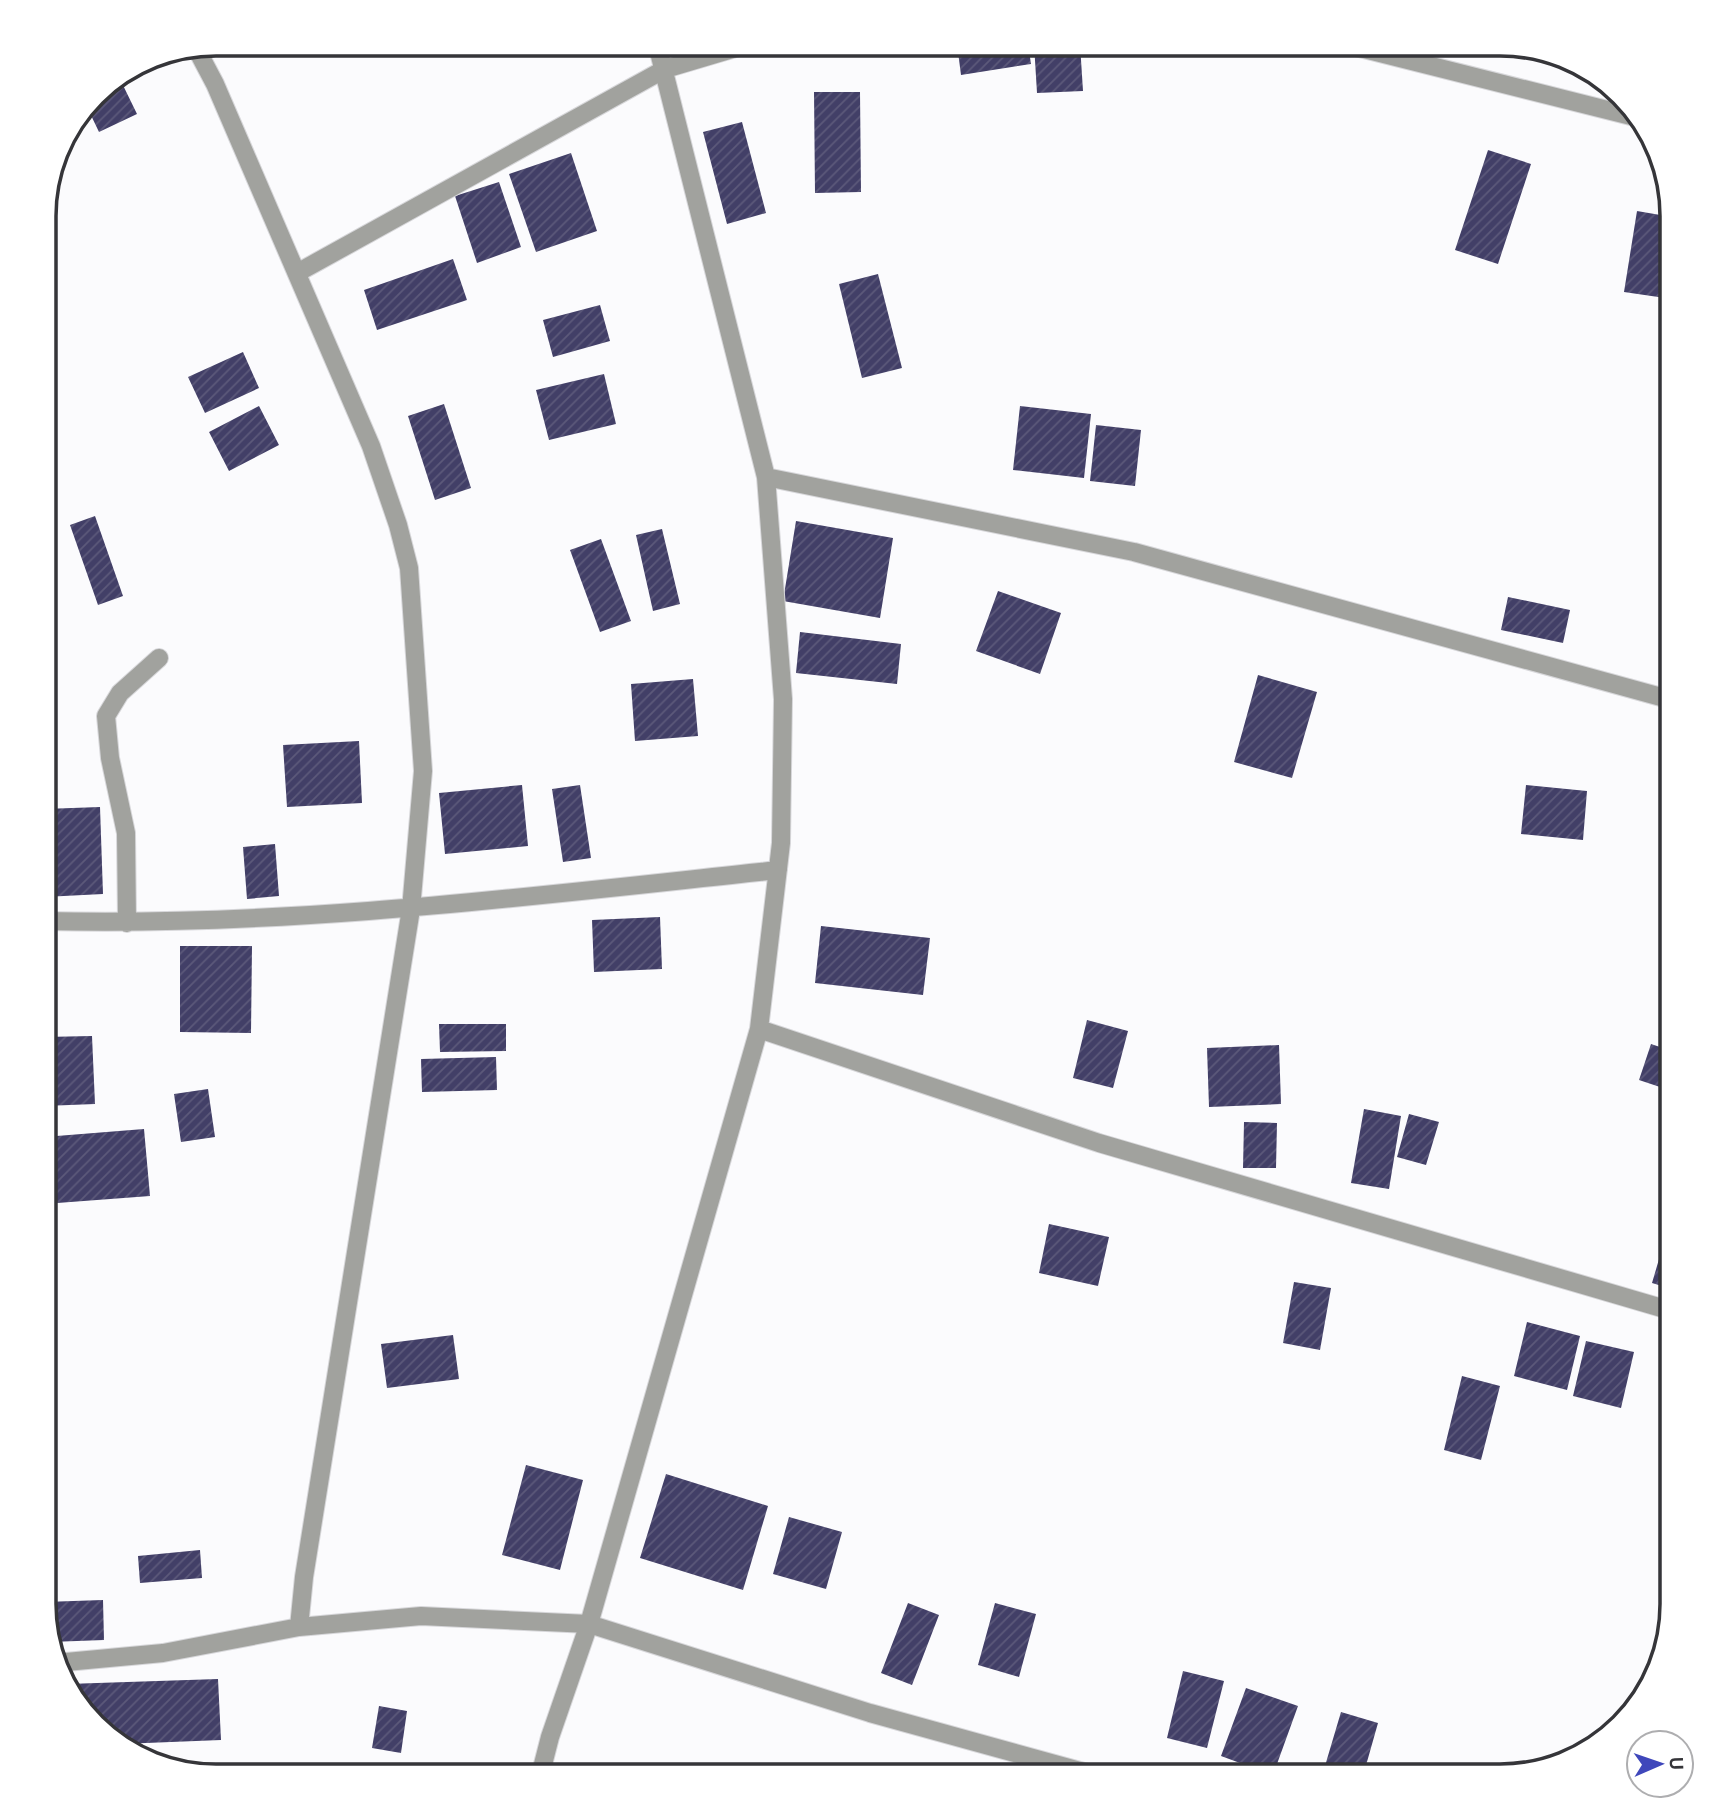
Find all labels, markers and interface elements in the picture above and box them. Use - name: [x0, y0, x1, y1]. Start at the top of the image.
- north arrow: [1625, 1729, 1695, 1799]
- text: U: [1666, 1756, 1688, 1770]

